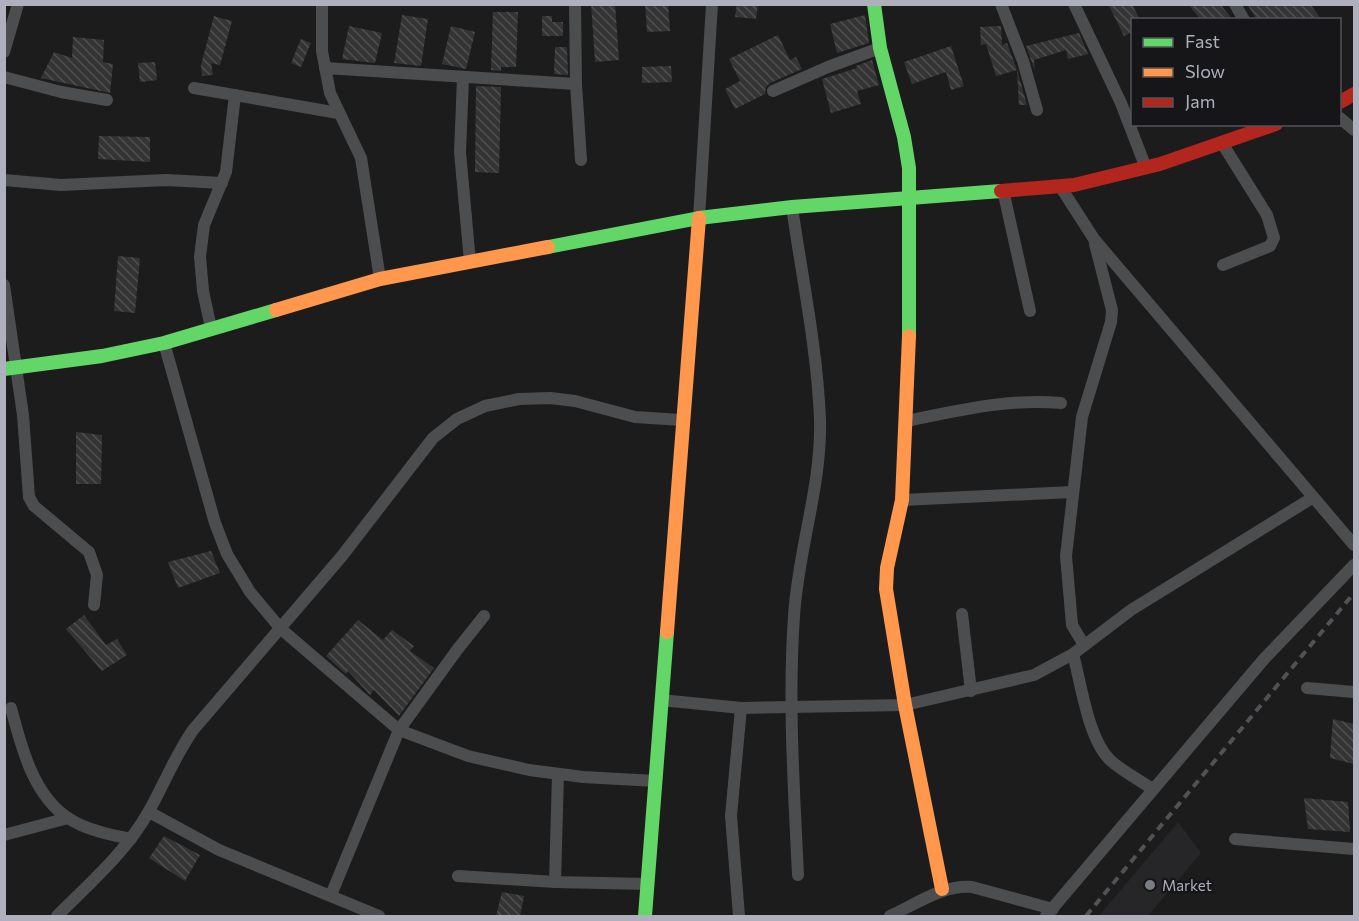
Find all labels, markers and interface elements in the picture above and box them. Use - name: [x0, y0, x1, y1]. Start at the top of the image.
- legend: [1131, 18, 1341, 126]
- text: Fast: [1185, 30, 1220, 52]
- text: Slow: [1185, 60, 1225, 82]
- text: Jam: [1185, 90, 1215, 112]
- place label: Market: [1162, 876, 1212, 894]
- marker: Market: [1143, 878, 1157, 892]

